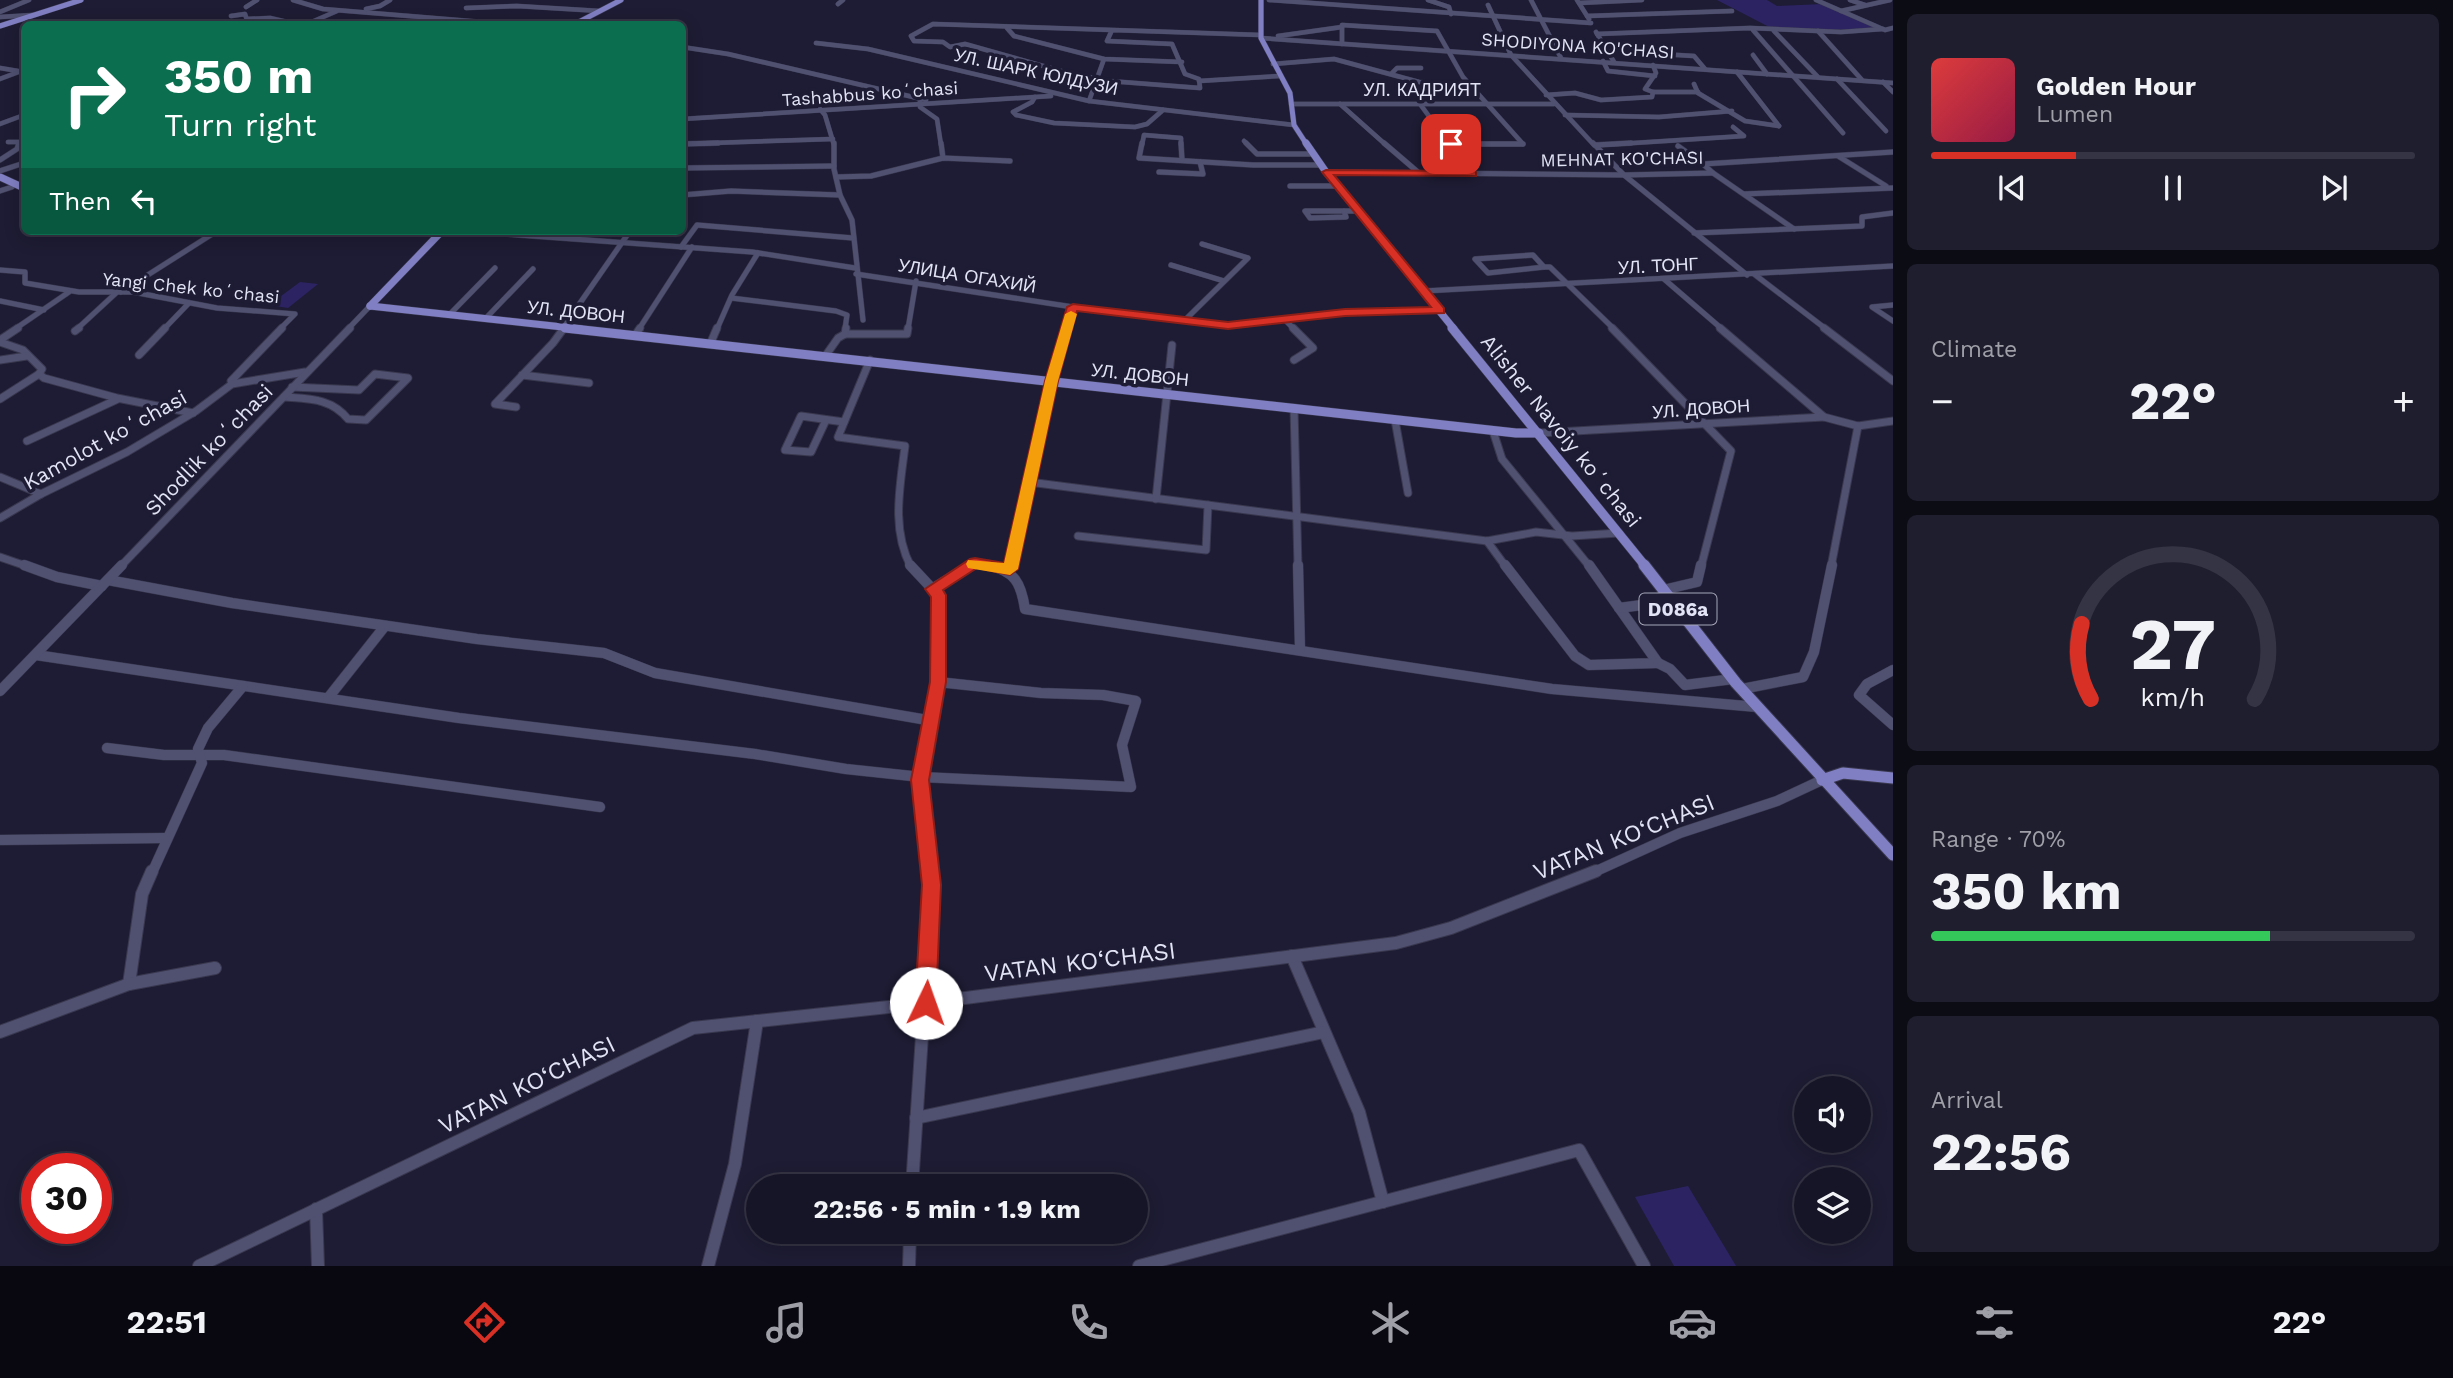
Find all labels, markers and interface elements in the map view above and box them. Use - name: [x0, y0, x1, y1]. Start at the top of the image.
- street label: SHODIYONA KO'CHASI: [1481, 28, 1675, 63]
- street label: УЛ. ШАРК ЮЛДУЗИ: [952, 44, 1120, 99]
- text: 350 m: [164, 47, 313, 105]
- icon: right: [49, 49, 140, 140]
- text: Golden Hour: [2036, 71, 2196, 101]
- street label: Tashabbus koʻchasi: [781, 77, 959, 110]
- street label: УЛ. КАДРИЯТ: [1363, 79, 1481, 100]
- text: Lumen: [2036, 101, 2113, 128]
- text: Turn right: [164, 106, 316, 144]
- pin: [1421, 114, 1481, 174]
- icon: arrive: [1432, 125, 1470, 163]
- street label: MEHNAT KO'CHASI: [1540, 147, 1704, 170]
- icon: previous: [1993, 169, 2031, 207]
- icon: pause: [2154, 169, 2192, 207]
- icon: next: [2315, 169, 2353, 207]
- icon: left: [125, 182, 163, 220]
- text: Then: [49, 186, 111, 216]
- street label: УЛ. ТОНГ: [1617, 253, 1699, 278]
- street label: УЛИЦА ОГАХИЙ: [897, 254, 1038, 297]
- street label: Yangi Chek koʻchasi: [102, 268, 280, 307]
- street label: УЛ. ДОВОН: [526, 296, 626, 327]
- street label: Alisher Navoiy koʻchasi: [1476, 329, 1647, 532]
- text: Climate: [1931, 336, 2017, 363]
- street label: УЛ. ДОВОН: [1090, 359, 1190, 390]
- text: 22°: [2129, 371, 2217, 432]
- street label: Shodlik koʻchasi: [140, 379, 278, 521]
- text: −: [1931, 379, 1954, 423]
- text: +: [2392, 379, 2415, 423]
- street label: Kamolot koʻchasi: [19, 384, 191, 495]
- street label: УЛ. ДОВОН: [1651, 395, 1751, 422]
- road number: D086a: [1640, 594, 1716, 624]
- text: 27: [2130, 601, 2216, 687]
- text: km/h: [2141, 683, 2205, 712]
- street label: VATAN KO‘CHASI: [1529, 788, 1719, 886]
- text: Range · 70%: [1931, 826, 2065, 853]
- text: 350 km: [1931, 861, 2122, 922]
- street label: VATAN KO‘CHASI: [983, 936, 1177, 988]
- position arrow: [889, 966, 963, 1040]
- street label: VATAN KO‘CHASI: [434, 1030, 620, 1140]
- map controls: [1794, 1076, 1871, 1244]
- button: sound: [1794, 1076, 1871, 1153]
- text: Arrival: [1931, 1087, 2003, 1114]
- text: 22:56: [1931, 1122, 2071, 1183]
- speed limit sign: 30: [21, 1153, 112, 1244]
- button: layers: [1794, 1167, 1871, 1244]
- text: 22:56 · 5 min · 1.9 km: [813, 1194, 1081, 1224]
- icon: directions: [460, 1298, 509, 1347]
- icon: music: [762, 1298, 811, 1347]
- icon: phone: [1064, 1298, 1113, 1347]
- icon: climate: [1366, 1298, 1415, 1347]
- icon: car: [1668, 1298, 1717, 1347]
- icon: filters: [1970, 1298, 2019, 1347]
- text: 22:51: [127, 1303, 207, 1341]
- text: 22°: [2272, 1303, 2326, 1341]

